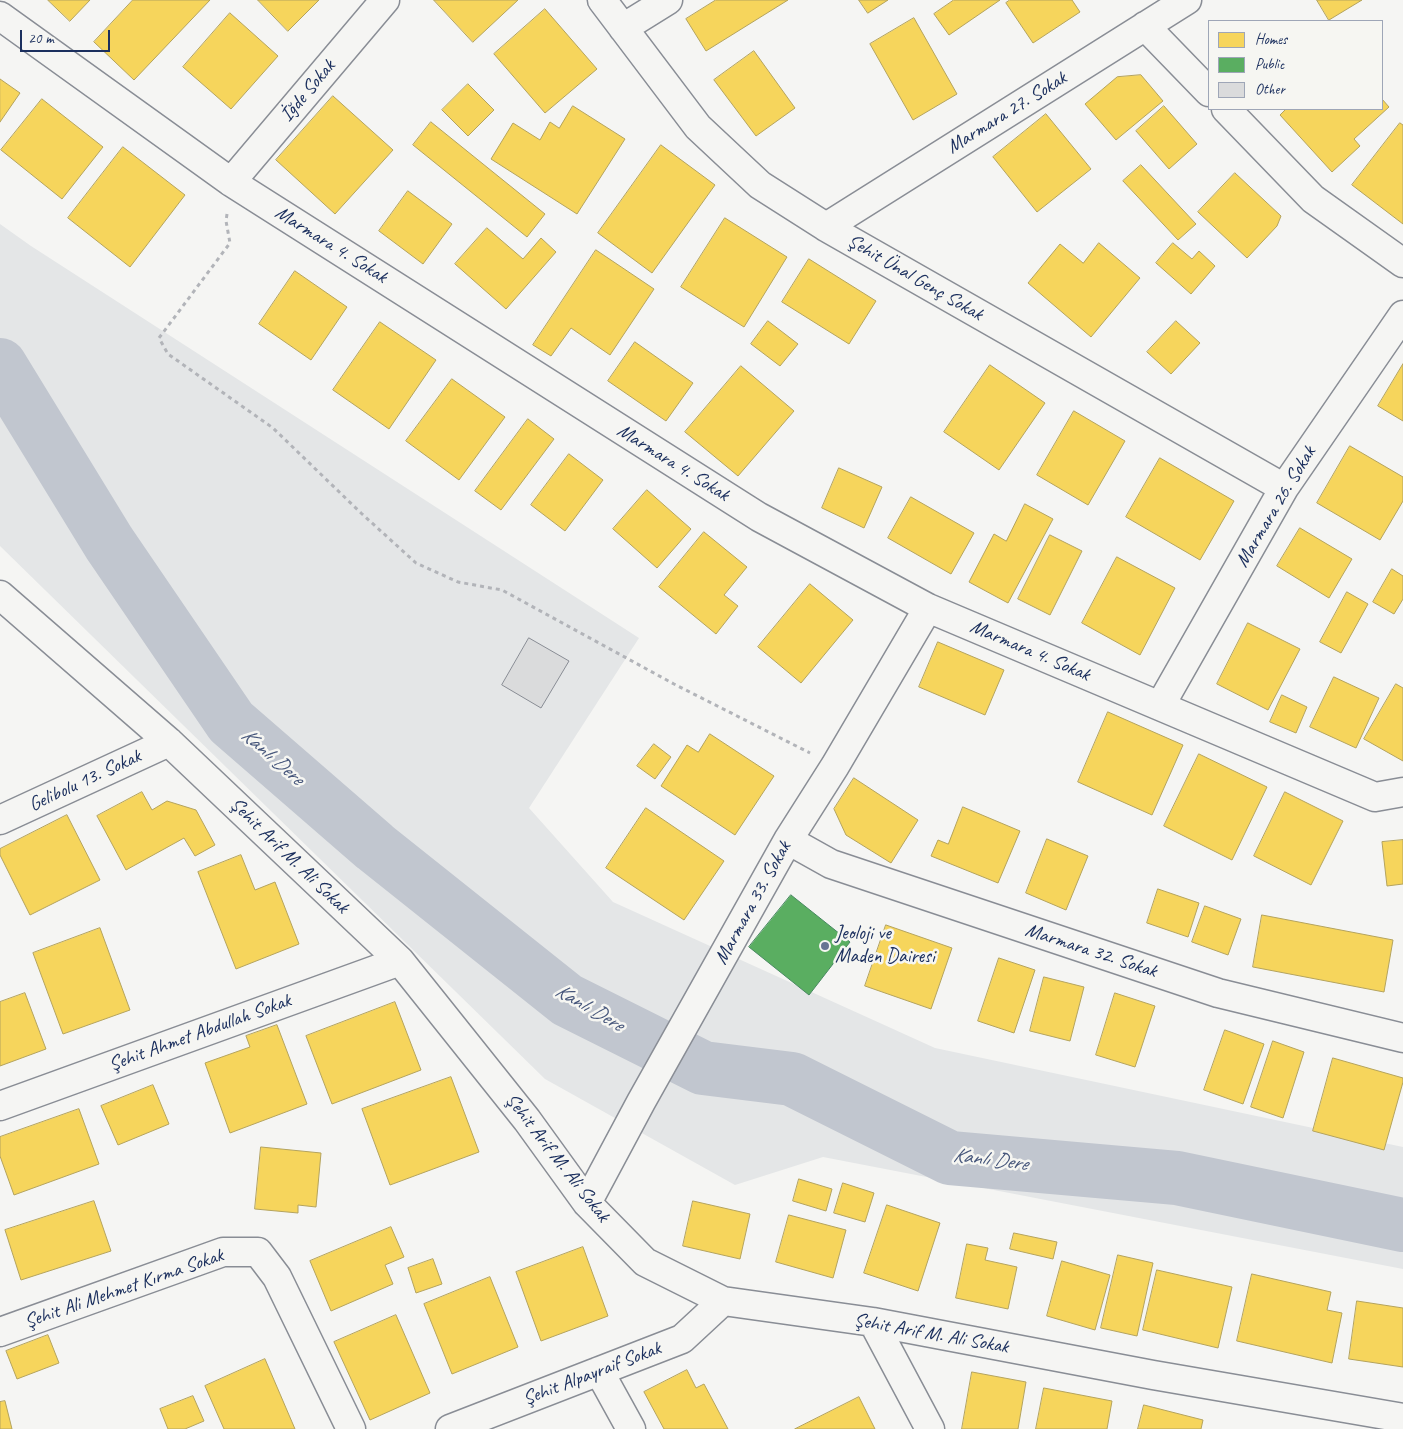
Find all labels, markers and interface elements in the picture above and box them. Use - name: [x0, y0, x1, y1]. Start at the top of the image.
- scale bar: [22, 20, 112, 52]
- legend: [1208, 20, 1383, 110]
- text: 20 m: [28, 29, 54, 48]
- text: Homes: [1255, 30, 1287, 49]
- street label: İğde Sokak: [275, 55, 341, 127]
- text: Public: [1255, 55, 1284, 74]
- street label: Marmara 27. Sokak: [943, 67, 1071, 159]
- text: Other: [1255, 80, 1285, 99]
- street label: Marmara 4. Sokak: [270, 201, 392, 289]
- street label: Şehit Ünal Genç Sokak: [843, 229, 987, 327]
- street label: Marmara 4. Sokak: [612, 419, 734, 507]
- street label: Marmara 26. Sokak: [1230, 442, 1322, 572]
- street label: Marmara 4. Sokak: [966, 615, 1094, 687]
- water label: Kanlı Dere: [236, 723, 308, 791]
- street label: Gelibolu 13. Sokak: [25, 745, 145, 817]
- street label: Şehit Arif M. Ali Sokak: [224, 793, 354, 919]
- street label: Marmara 33. Sokak: [709, 837, 797, 969]
- street label: Marmara 32. Sokak: [1022, 918, 1160, 984]
- place label: Jeoloji ve Maden Dairesi: [835, 922, 935, 969]
- marker: Jeoloji ve Maden Dairesi: [819, 940, 831, 952]
- water label: Kanlı Dere: [551, 978, 627, 1038]
- street label: Şehit Ahmet Abdullah Sokak: [106, 989, 294, 1077]
- street label: Şehit Arif M. Ali Sokak: [499, 1089, 615, 1227]
- water label: Kanlı Dere: [952, 1143, 1028, 1177]
- street label: Şehit Ali Mehmet Kırma Sokak: [21, 1244, 227, 1334]
- street label: Şehit Arif M. Ali Sokak: [852, 1309, 1010, 1359]
- street label: Şehit Alpayraif Sokak: [520, 1337, 664, 1411]

